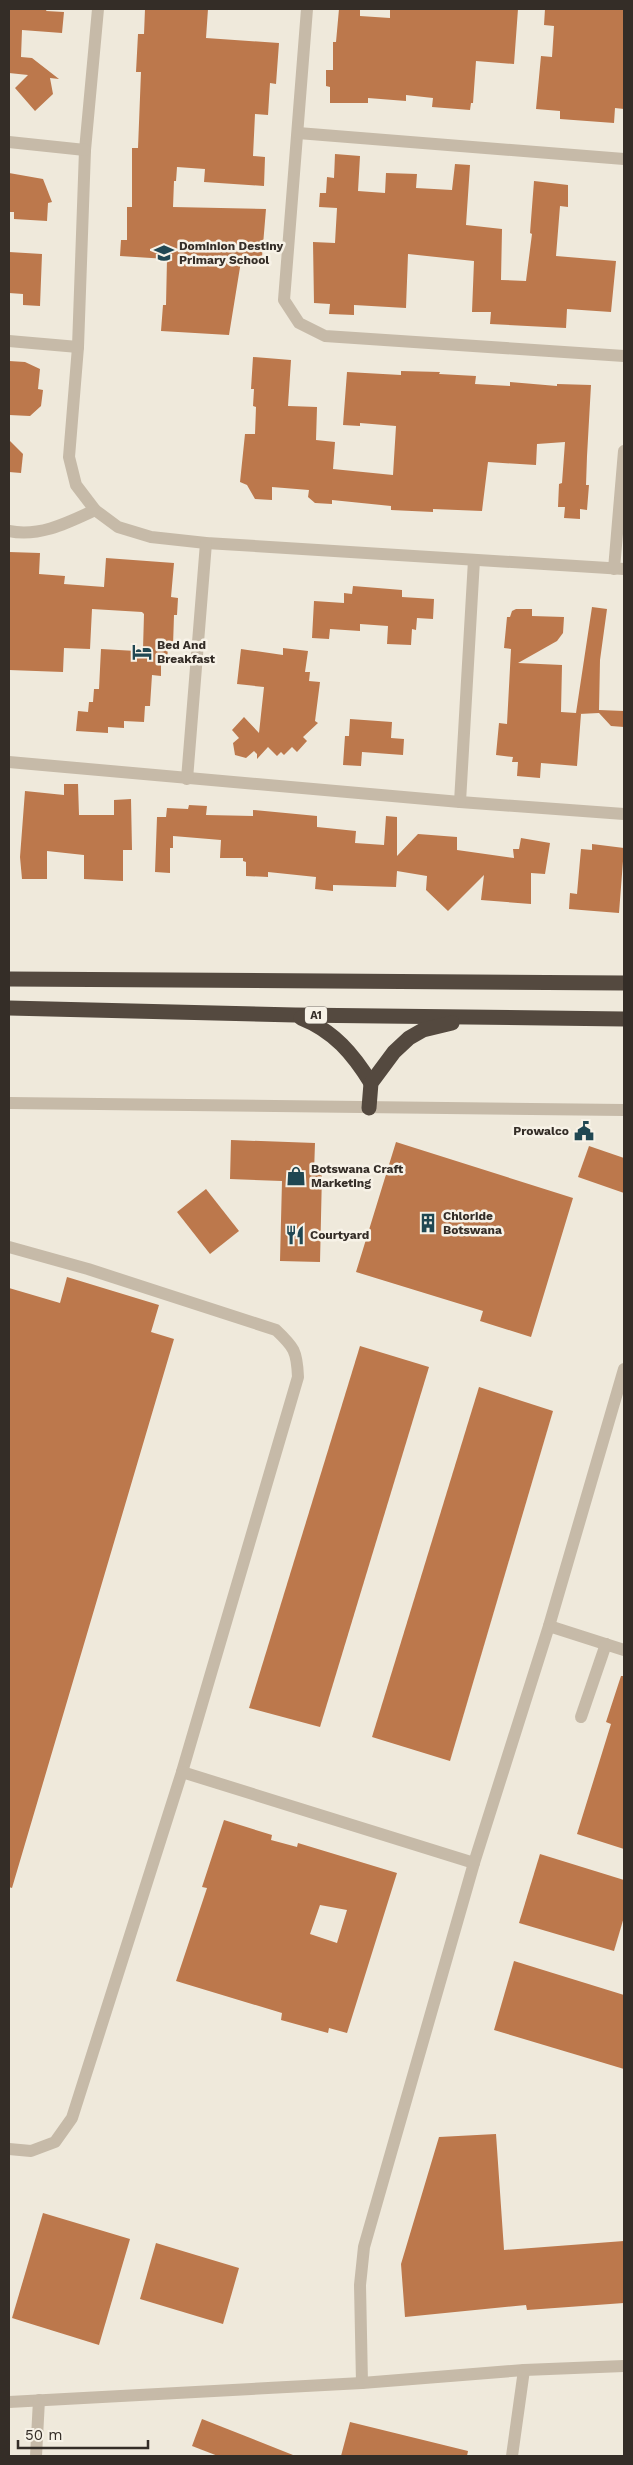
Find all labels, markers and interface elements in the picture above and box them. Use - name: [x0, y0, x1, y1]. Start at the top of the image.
- place label: Dominion Destiny Primary School: [179, 239, 283, 267]
- school or university icon: Dominion Destiny Primary School: [153, 242, 175, 264]
- place label: Bed And Breakfast: [157, 638, 216, 666]
- hotel icon: Bed And Breakfast: [131, 641, 153, 663]
- road number: A1: [305, 1006, 327, 1024]
- public building icon: Prowalco: [573, 1120, 595, 1142]
- place label: Prowalco: [513, 1124, 569, 1138]
- place label: Botswana Craft Marketing: [311, 1162, 404, 1190]
- shop icon: Botswana Craft Marketing: [285, 1165, 307, 1187]
- place label: Chloride Botswana: [443, 1209, 502, 1237]
- building icon: Chloride Botswana: [417, 1212, 439, 1234]
- restaurant icon: Courtyard: [284, 1224, 306, 1246]
- place label: Courtyard: [310, 1228, 369, 1242]
- scale bar: [18, 2418, 148, 2450]
- text: 50 m: [25, 2426, 62, 2444]

